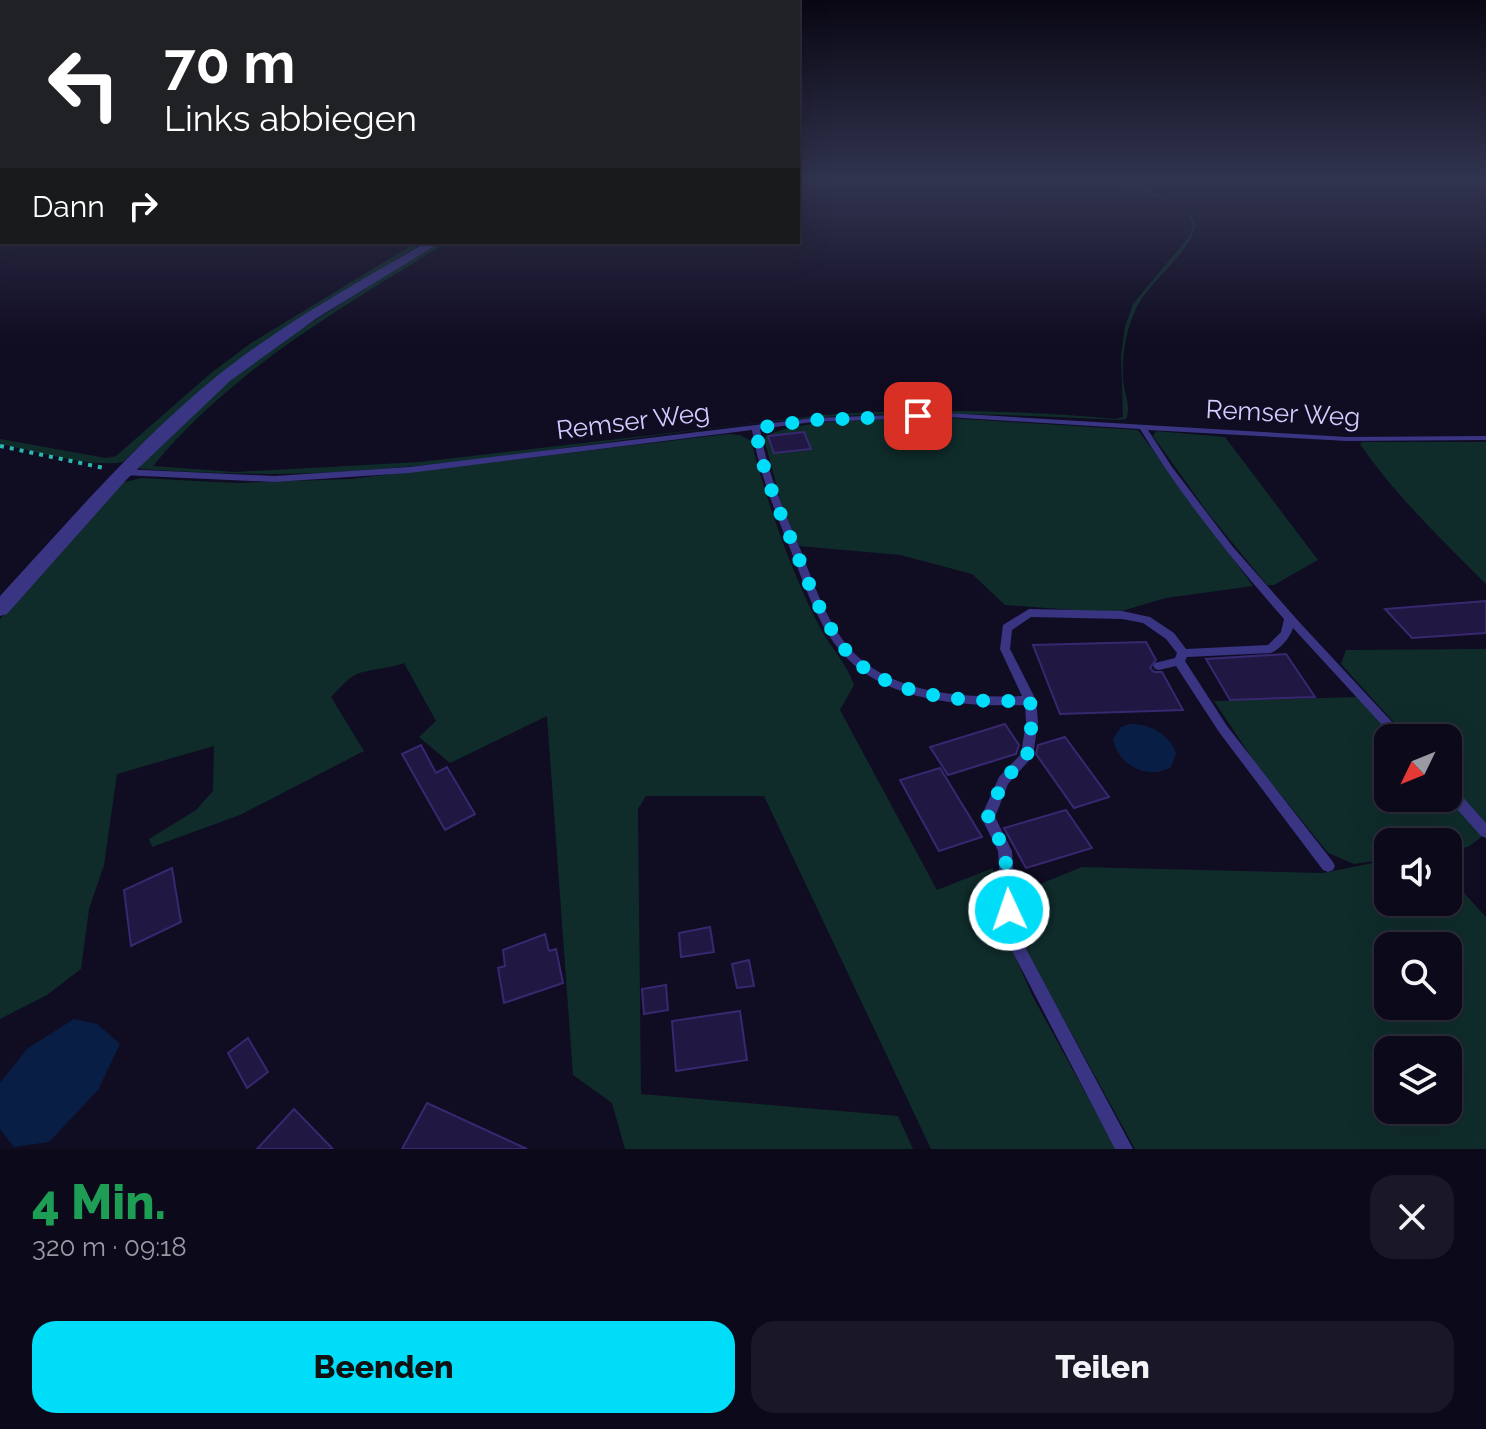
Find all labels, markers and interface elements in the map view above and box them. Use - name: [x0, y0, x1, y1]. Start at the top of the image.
- text: 70 m: [164, 30, 295, 96]
- icon: left: [32, 32, 136, 136]
- text: Links abbiegen: [164, 97, 417, 139]
- icon: right: [121, 184, 165, 228]
- text: Dann: [32, 189, 105, 224]
- pin: [884, 382, 952, 450]
- icon: arrive: [896, 394, 940, 438]
- street label: Remser Weg: [1205, 394, 1361, 432]
- street label: Remser Weg: [554, 397, 712, 445]
- north arrow: [1374, 724, 1462, 812]
- map controls: [1374, 724, 1462, 1124]
- button: sound: [1374, 828, 1462, 916]
- position arrow: [967, 868, 1051, 952]
- button: search: [1374, 932, 1462, 1020]
- button: layers: [1374, 1036, 1462, 1124]
- text: 4 Min.: [32, 1174, 166, 1230]
- button: close: [1370, 1175, 1454, 1259]
- text: 320 m · 09:18: [32, 1232, 187, 1262]
- button: Beenden: [32, 1321, 735, 1413]
- button: Teilen: [751, 1321, 1454, 1413]

